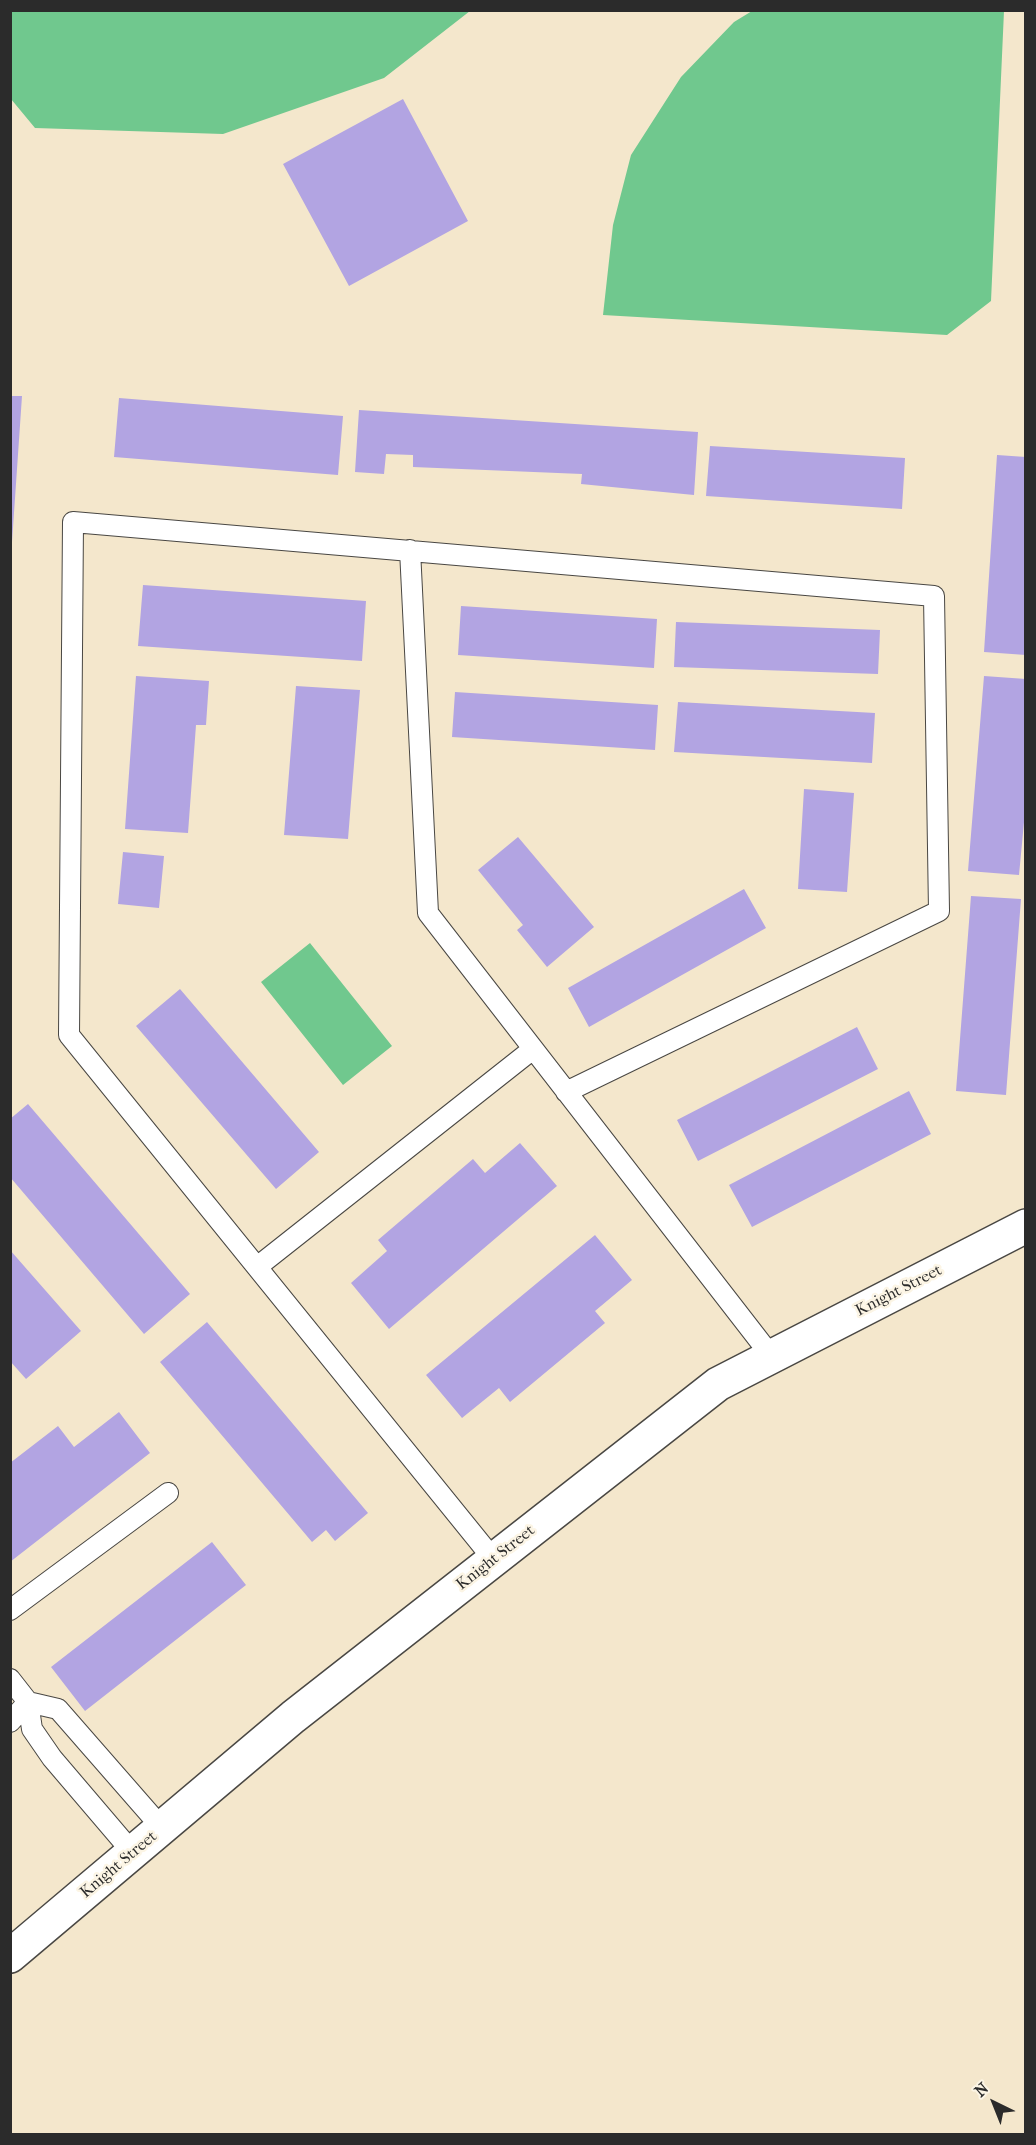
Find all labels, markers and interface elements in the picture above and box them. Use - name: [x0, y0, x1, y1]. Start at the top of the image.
- street label: Knight Street: [853, 1261, 945, 1321]
- street label: Knight Street: [453, 1521, 539, 1595]
- street label: Knight Street: [77, 1827, 161, 1903]
- north arrow: [964, 2073, 1024, 2133]
- text: N: [970, 2078, 992, 2101]

